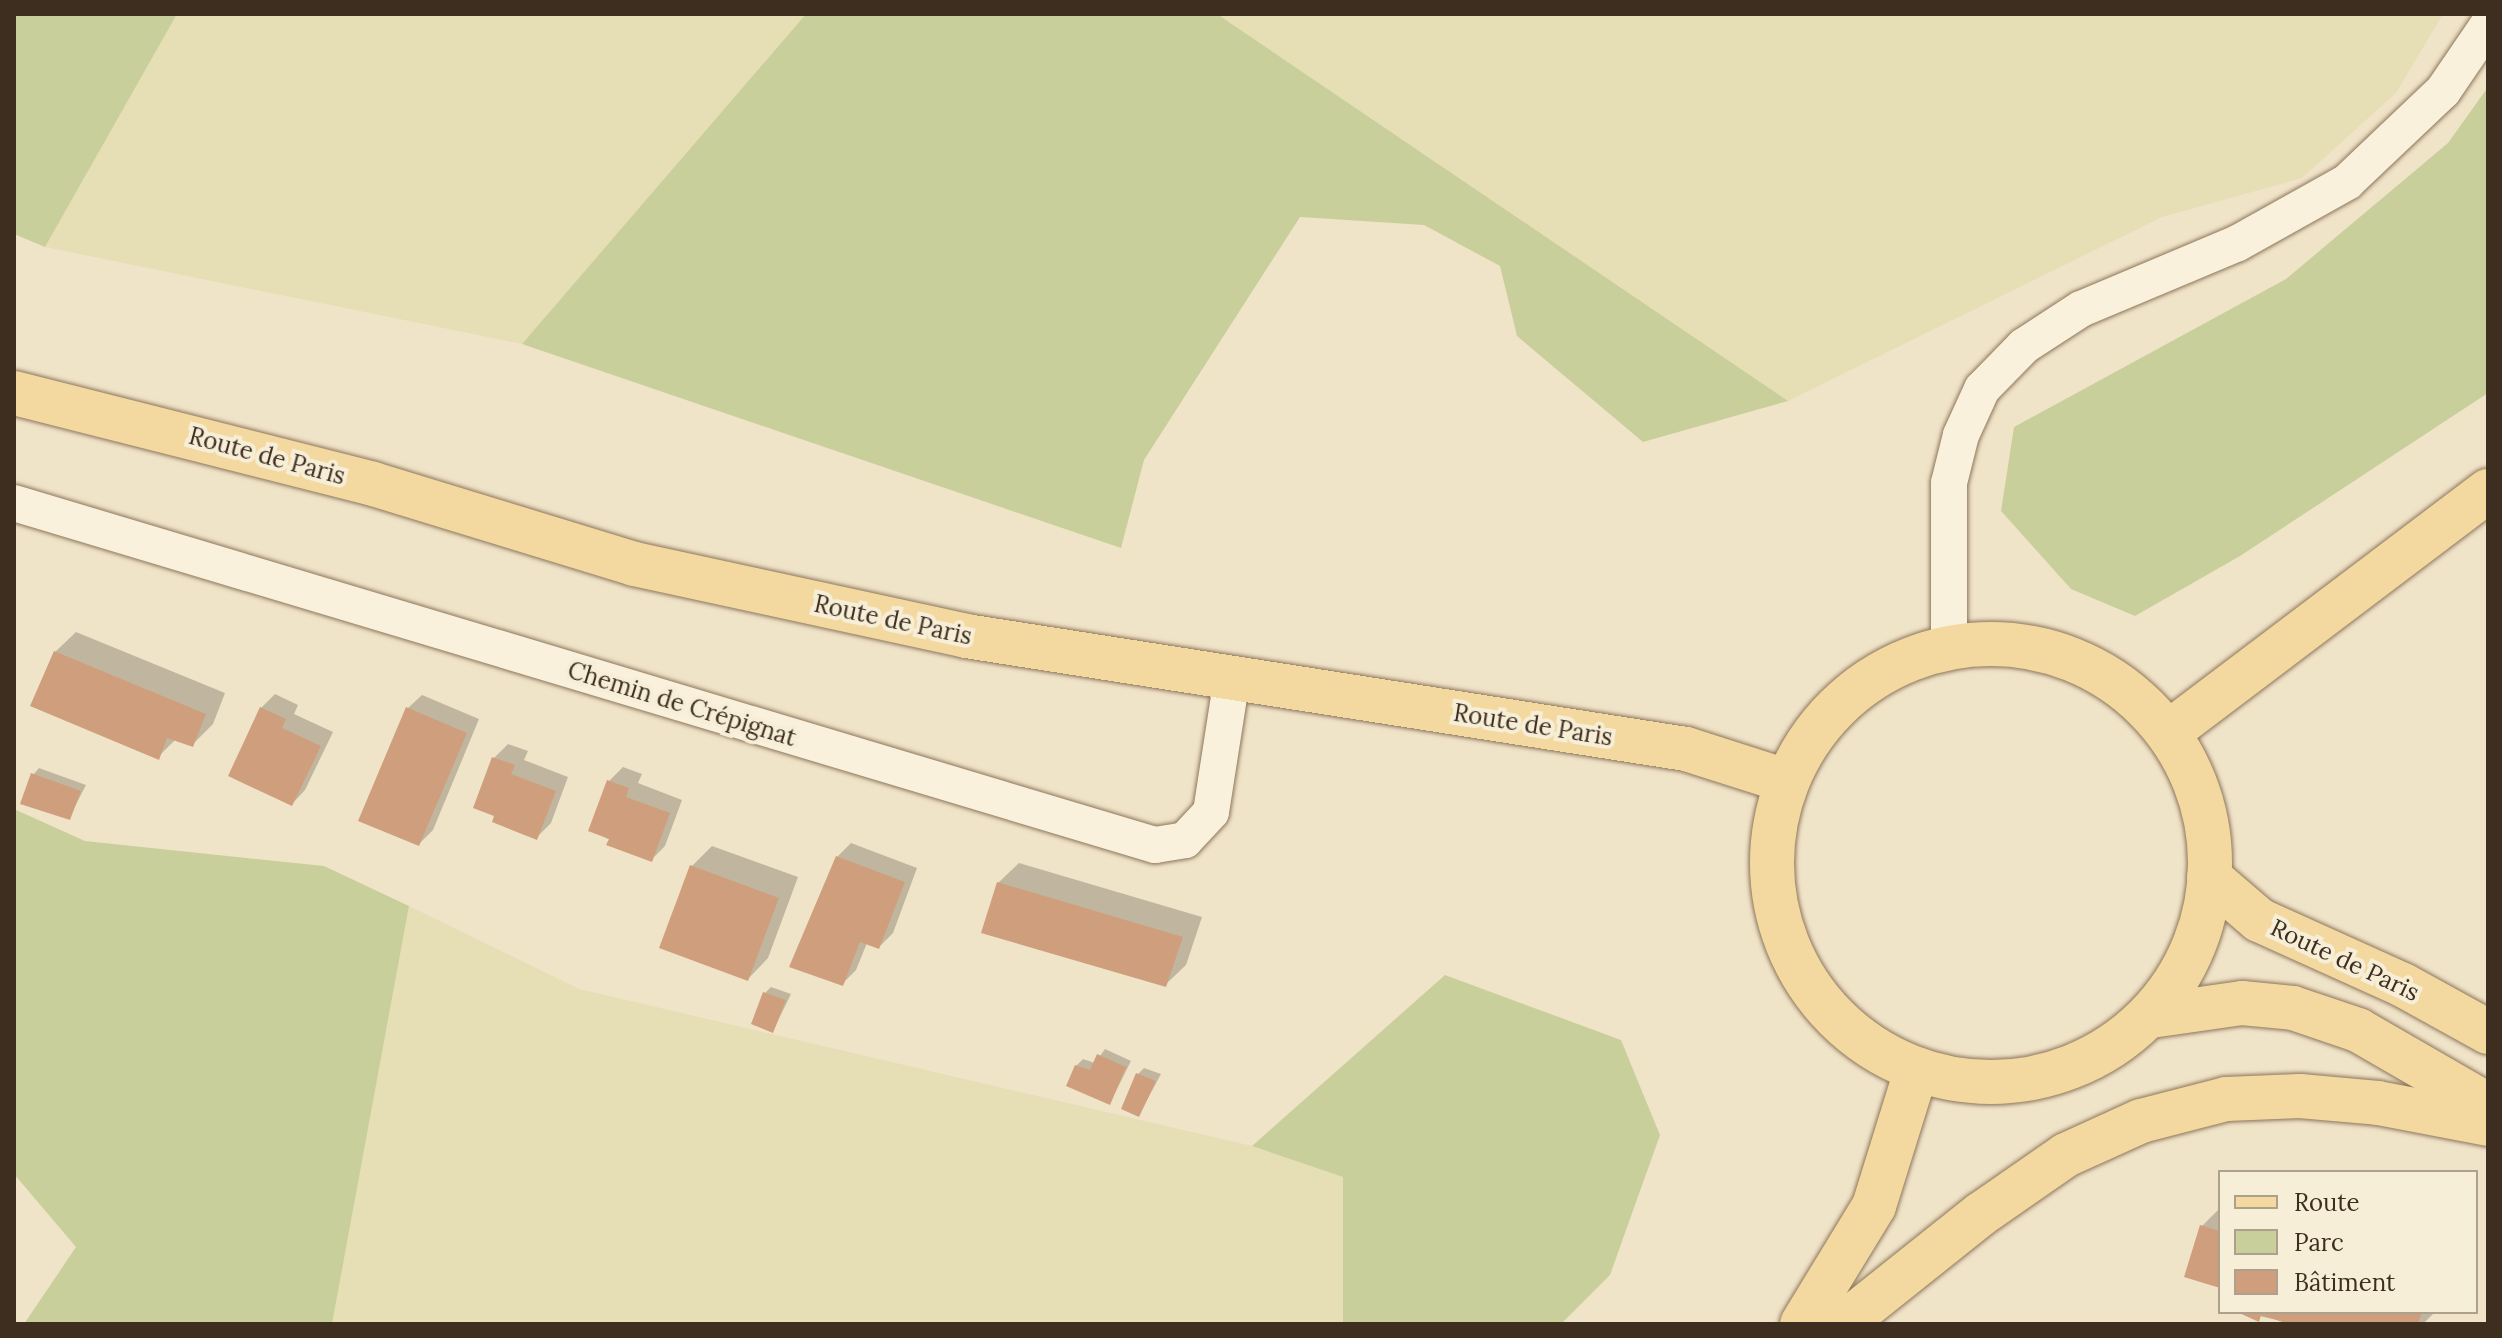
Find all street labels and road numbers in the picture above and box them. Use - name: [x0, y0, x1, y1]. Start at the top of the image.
- street label: Route de Paris: [186, 421, 348, 491]
- street label: Route de Paris: [811, 589, 975, 651]
- street label: Chemin de Crépignat: [564, 656, 800, 752]
- street label: Route de Paris: [1451, 698, 1615, 752]
- street label: Route de Paris: [2266, 913, 2424, 1007]

